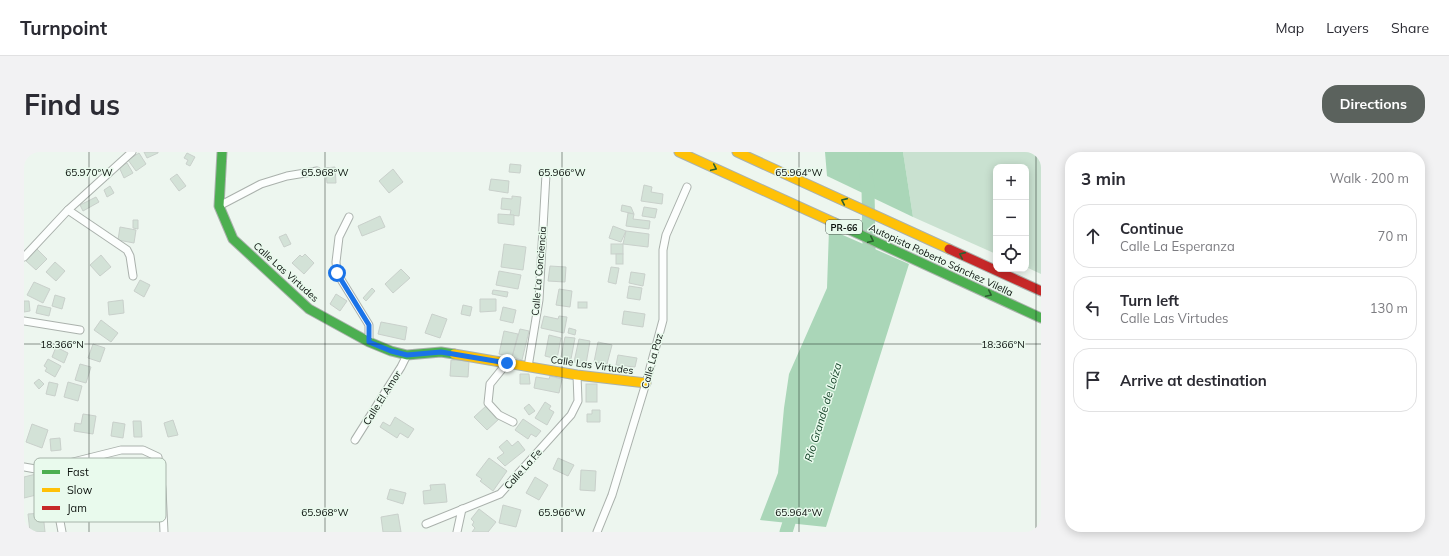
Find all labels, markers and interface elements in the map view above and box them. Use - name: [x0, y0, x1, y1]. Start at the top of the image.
- text: Turnpoint: [20, 16, 107, 40]
- text: Map: [1275, 19, 1304, 37]
- text: Layers: [1326, 19, 1369, 37]
- text: Share: [1391, 19, 1429, 37]
- button: Directions: [1322, 85, 1425, 123]
- text: Find us: [24, 87, 120, 122]
- one-way arrow: [710, 163, 718, 171]
- map controls: [993, 164, 1029, 272]
- button: +: [993, 164, 1029, 200]
- text: 65.970°W: [65, 166, 113, 179]
- text: 65.968°W: [301, 166, 349, 179]
- text: 65.966°W: [538, 166, 586, 179]
- text: 65.964°W: [775, 166, 823, 179]
- text: 3 min: [1081, 168, 1126, 189]
- text: Walk · 200 m: [1330, 170, 1409, 186]
- one-way arrow: [841, 198, 848, 206]
- button: −: [993, 200, 1029, 236]
- text: Continue: [1120, 219, 1183, 238]
- road number: PR-66: [826, 220, 862, 234]
- street label: Autopista Roberto Sánchez Vilella: [867, 221, 1015, 299]
- icon: ahead: [1082, 225, 1104, 247]
- street label: Calle La Conciencia: [529, 226, 549, 316]
- text: 70 m: [1378, 228, 1408, 244]
- one-way arrow: [866, 235, 874, 243]
- button: locate: [993, 236, 1029, 272]
- text: Calle La Esperanza: [1120, 238, 1235, 254]
- street label: Calle Las Virtudes: [251, 239, 321, 305]
- one-way arrow: [959, 252, 967, 260]
- route start: [328, 264, 346, 282]
- one-way arrow: [984, 289, 992, 297]
- text: Turn left: [1120, 291, 1179, 310]
- icon: left: [1082, 297, 1104, 319]
- text: 130 m: [1370, 300, 1408, 316]
- text: Calle Las Virtudes: [1120, 310, 1228, 326]
- street label: Calle La Paz: [638, 332, 666, 390]
- text: 18.366°N: [40, 338, 84, 351]
- text: 18.366°N: [981, 338, 1025, 351]
- street label: Calle Las Virtudes: [550, 353, 634, 377]
- route end: [498, 354, 516, 372]
- water label: Río Grande de Loíza: [801, 361, 845, 463]
- street label: Calle El Amor: [360, 368, 404, 428]
- icon: arrive: [1082, 369, 1104, 391]
- text: Arrive at destination: [1120, 371, 1267, 390]
- street label: Calle La Fe: [501, 446, 545, 492]
- legend: [34, 458, 166, 522]
- text: Fast: [67, 465, 89, 479]
- text: Slow: [67, 483, 93, 497]
- text: Jam: [67, 501, 87, 515]
- text: 65.968°W: [301, 506, 349, 519]
- text: 65.966°W: [538, 506, 586, 519]
- text: 65.964°W: [775, 506, 823, 519]

